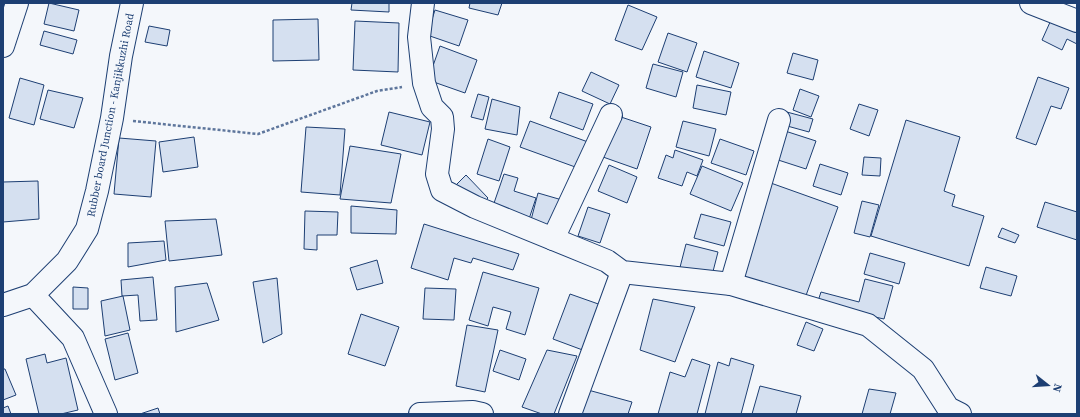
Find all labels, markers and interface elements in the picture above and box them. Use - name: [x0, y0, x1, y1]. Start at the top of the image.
- street label: Rubber board Junction - Kanjikkuzhi Road: [83, 11, 138, 218]
- north arrow: [1028, 365, 1068, 405]
- text: N: [1049, 382, 1065, 394]

